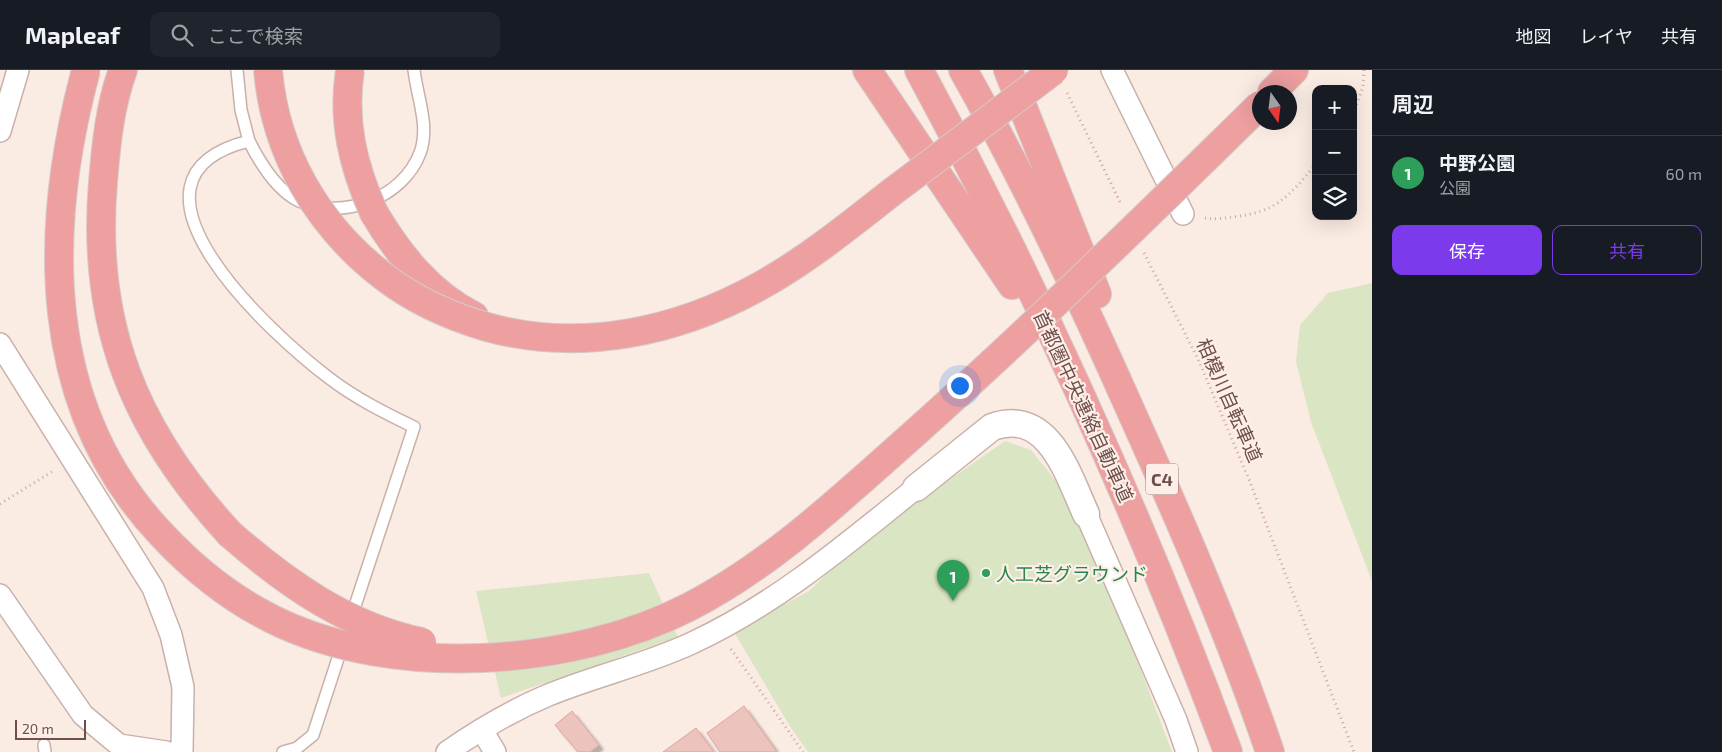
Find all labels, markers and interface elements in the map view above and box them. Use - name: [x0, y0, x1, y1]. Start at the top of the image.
- search box: [150, 12, 500, 57]
- text: Mapleaf: [25, 20, 120, 49]
- icon: search: [168, 21, 196, 49]
- text: ここで検索: [208, 24, 303, 47]
- text: 地図: [1516, 25, 1552, 47]
- text: レイヤ: [1580, 25, 1633, 47]
- text: 共有: [1661, 25, 1697, 47]
- north arrow: [1252, 85, 1297, 130]
- map controls: [1312, 85, 1357, 220]
- button: +: [1312, 85, 1357, 130]
- text: 周辺: [1392, 91, 1434, 116]
- button: −: [1312, 130, 1357, 175]
- text: 中野公園: [1439, 151, 1515, 174]
- text: 1: [1405, 164, 1411, 183]
- text: 60 m: [1666, 164, 1702, 183]
- button: layers: [1312, 175, 1357, 220]
- text: 公園: [1439, 178, 1471, 197]
- button: 保存: [1392, 225, 1542, 275]
- button: 共有: [1552, 225, 1702, 275]
- street label: 首都圏中央連絡自動車道: [1029, 306, 1139, 506]
- street label: 相模川自転車道: [1192, 335, 1268, 465]
- your location: [947, 373, 973, 399]
- road number: C4: [1146, 464, 1178, 494]
- pin: 1: [937, 560, 969, 601]
- place label: 人工芝グラウンド: [996, 562, 1148, 585]
- marker: 人工芝グラウンド: [980, 567, 992, 579]
- scale bar: [15, 717, 86, 740]
- text: 20 m: [22, 720, 54, 737]

